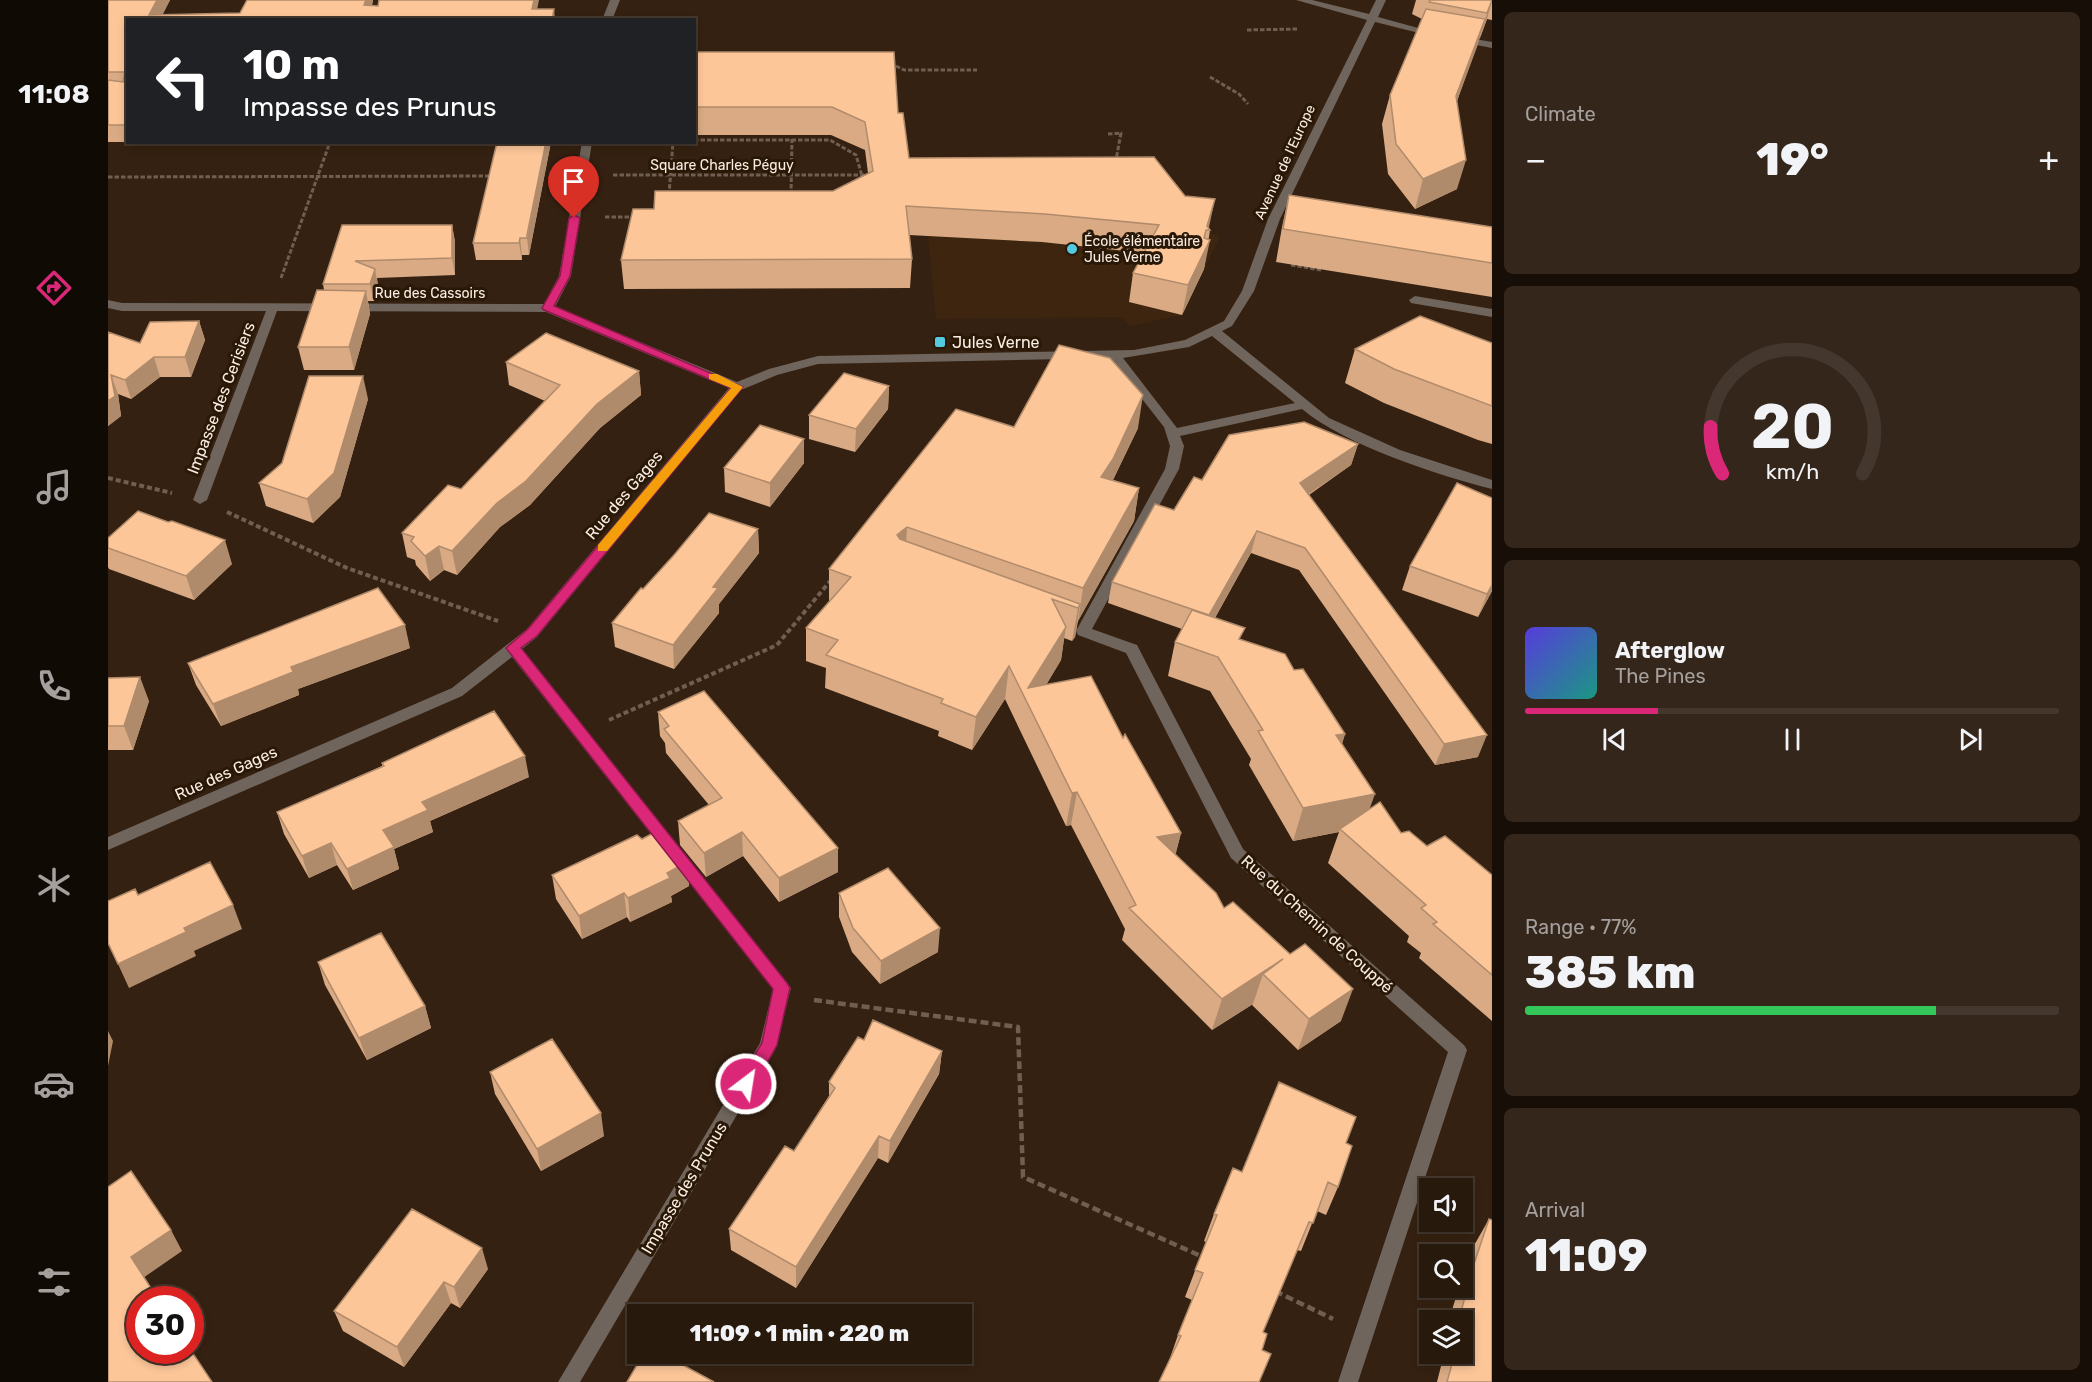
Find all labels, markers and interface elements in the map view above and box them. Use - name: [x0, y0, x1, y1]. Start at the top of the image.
- text: 10 m: [243, 40, 340, 90]
- icon: left: [144, 42, 222, 120]
- text: 11:08: [18, 78, 90, 110]
- text: Impasse des Prunus: [243, 91, 496, 123]
- street label: Avenue de l'Europe: [1251, 102, 1319, 222]
- text: Climate: [1525, 102, 1596, 126]
- text: 19°: [1756, 133, 1829, 186]
- text: −: [1525, 140, 1546, 179]
- text: +: [2038, 140, 2059, 179]
- pin: [548, 156, 599, 218]
- street label: Square Charles Péguy: [650, 157, 794, 174]
- icon: arrive: [557, 165, 590, 198]
- place label: École élémentaire Jules Verne: [1084, 232, 1200, 266]
- marker: École élémentaire Jules Verne: [1065, 242, 1079, 256]
- icon: directions: [33, 267, 75, 309]
- street label: Rue des Cassoirs: [375, 285, 485, 302]
- street label: Impasse des Cerisiers: [183, 319, 259, 477]
- place label: Jules Verne: [952, 333, 1040, 352]
- marker: Jules Verne: [933, 335, 947, 349]
- text: 20: [1751, 390, 1833, 464]
- street label: Rue des Gages: [581, 447, 667, 543]
- text: km/h: [1765, 459, 1819, 484]
- icon: music: [33, 466, 75, 508]
- text: Afterglow: [1615, 637, 1725, 664]
- text: The Pines: [1615, 664, 1706, 688]
- icon: phone: [33, 665, 75, 707]
- icon: previous: [1598, 723, 1631, 756]
- icon: pause: [1776, 723, 1809, 756]
- icon: next: [1954, 723, 1987, 756]
- street label: Rue des Gages: [172, 742, 280, 804]
- street label: Rue du Chemin de Couppé: [1237, 851, 1397, 997]
- icon: climate: [33, 864, 75, 906]
- text: Range · 77%: [1525, 915, 1637, 939]
- text: 385 km: [1525, 946, 1695, 999]
- position arrow: [714, 1052, 778, 1116]
- icon: car: [33, 1063, 75, 1105]
- street label: Impasse des Prunus: [637, 1119, 731, 1257]
- map controls: [1419, 1178, 1473, 1364]
- button: sound: [1419, 1178, 1473, 1232]
- text: Arrival: [1525, 1198, 1585, 1222]
- text: 11:09: [1525, 1229, 1648, 1282]
- button: search: [1419, 1244, 1473, 1298]
- icon: filters: [33, 1261, 75, 1303]
- speed limit sign: 30: [126, 1286, 204, 1364]
- button: layers: [1419, 1310, 1473, 1364]
- text: 11:09 · 1 min · 220 m: [690, 1320, 909, 1347]

